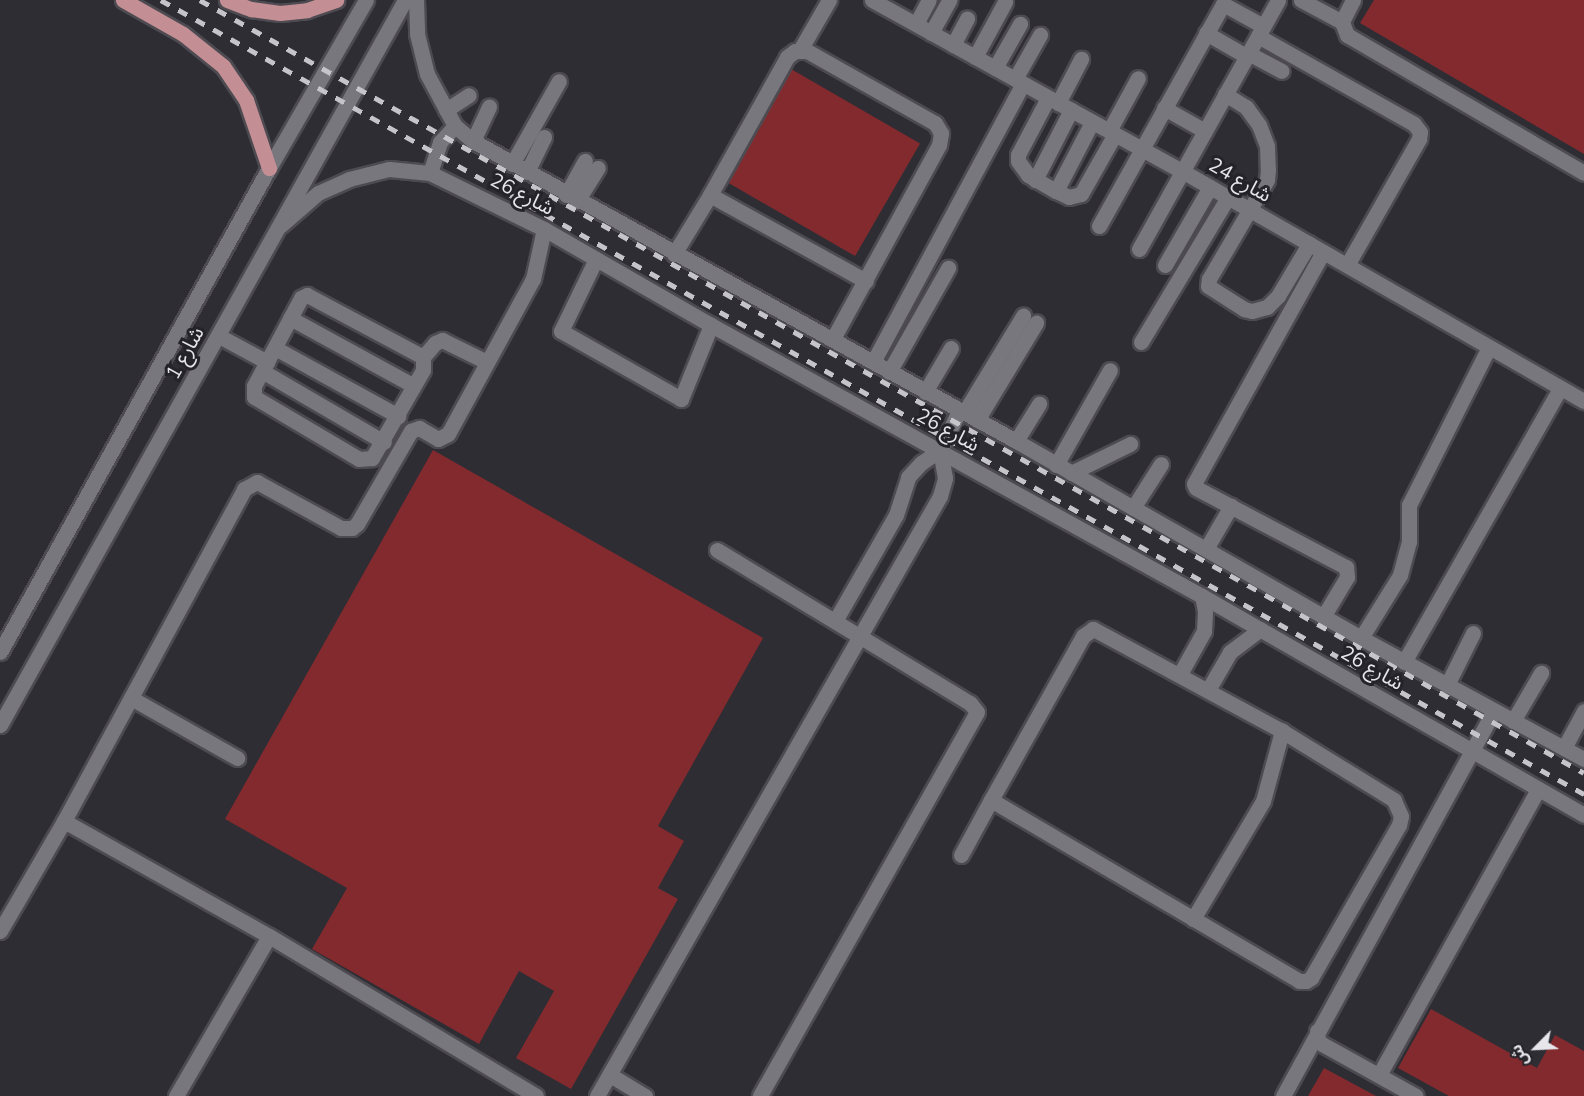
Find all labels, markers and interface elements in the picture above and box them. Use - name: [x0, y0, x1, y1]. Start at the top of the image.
- street label: شارع 24: [1205, 153, 1275, 207]
- street label: شارع 26: [486, 168, 558, 220]
- street label: شارع 1: [161, 323, 209, 383]
- street label: شارع 26: [912, 403, 984, 457]
- street label: شارع 26: [1337, 641, 1407, 695]
- north arrow: [1506, 1018, 1566, 1078]
- text: ش: [1505, 1041, 1534, 1070]

